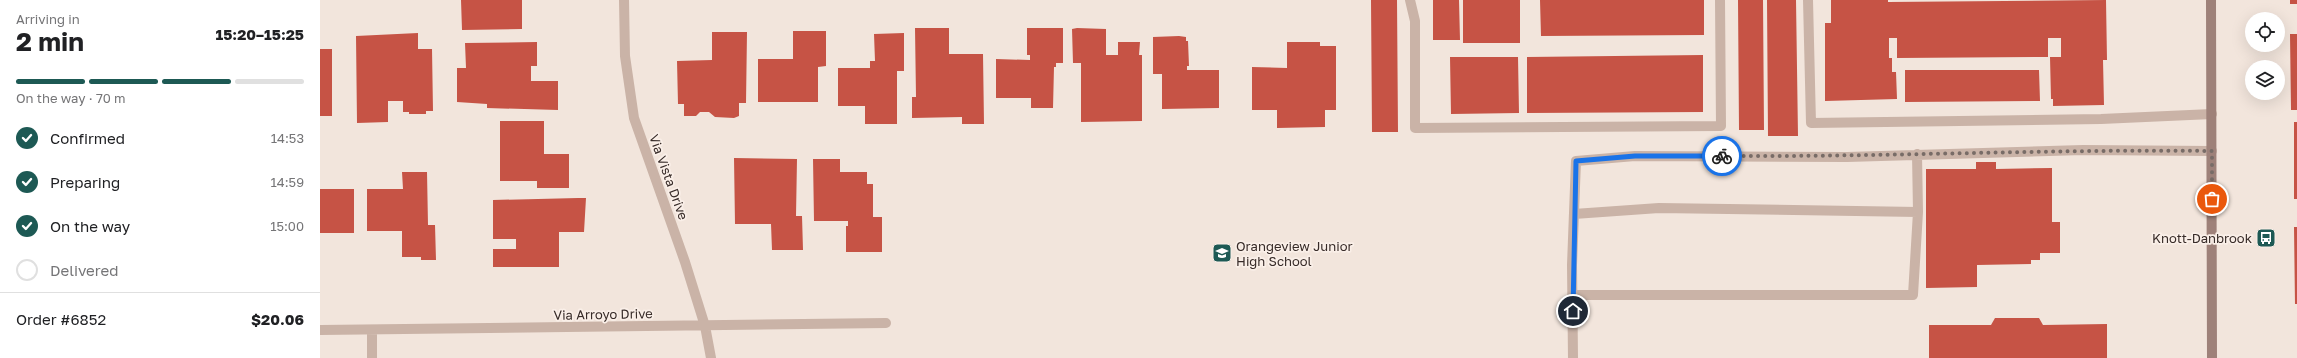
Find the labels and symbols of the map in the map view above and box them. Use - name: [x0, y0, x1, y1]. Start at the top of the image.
- street label: Via Vista Drive: [646, 132, 692, 222]
- courier: [1702, 136, 1742, 176]
- pin: [2195, 182, 2229, 216]
- bus stop icon: Knott-Danbrook: [2255, 227, 2277, 249]
- place label: Knott-Danbrook: [2152, 230, 2253, 246]
- place label: Orangeview Junior High School: [1236, 238, 1353, 269]
- school or university icon: Orangeview Junior High School: [1211, 242, 1233, 264]
- pin: [1556, 294, 1590, 328]
- street label: Via Arroyo Drive: [553, 305, 653, 323]

